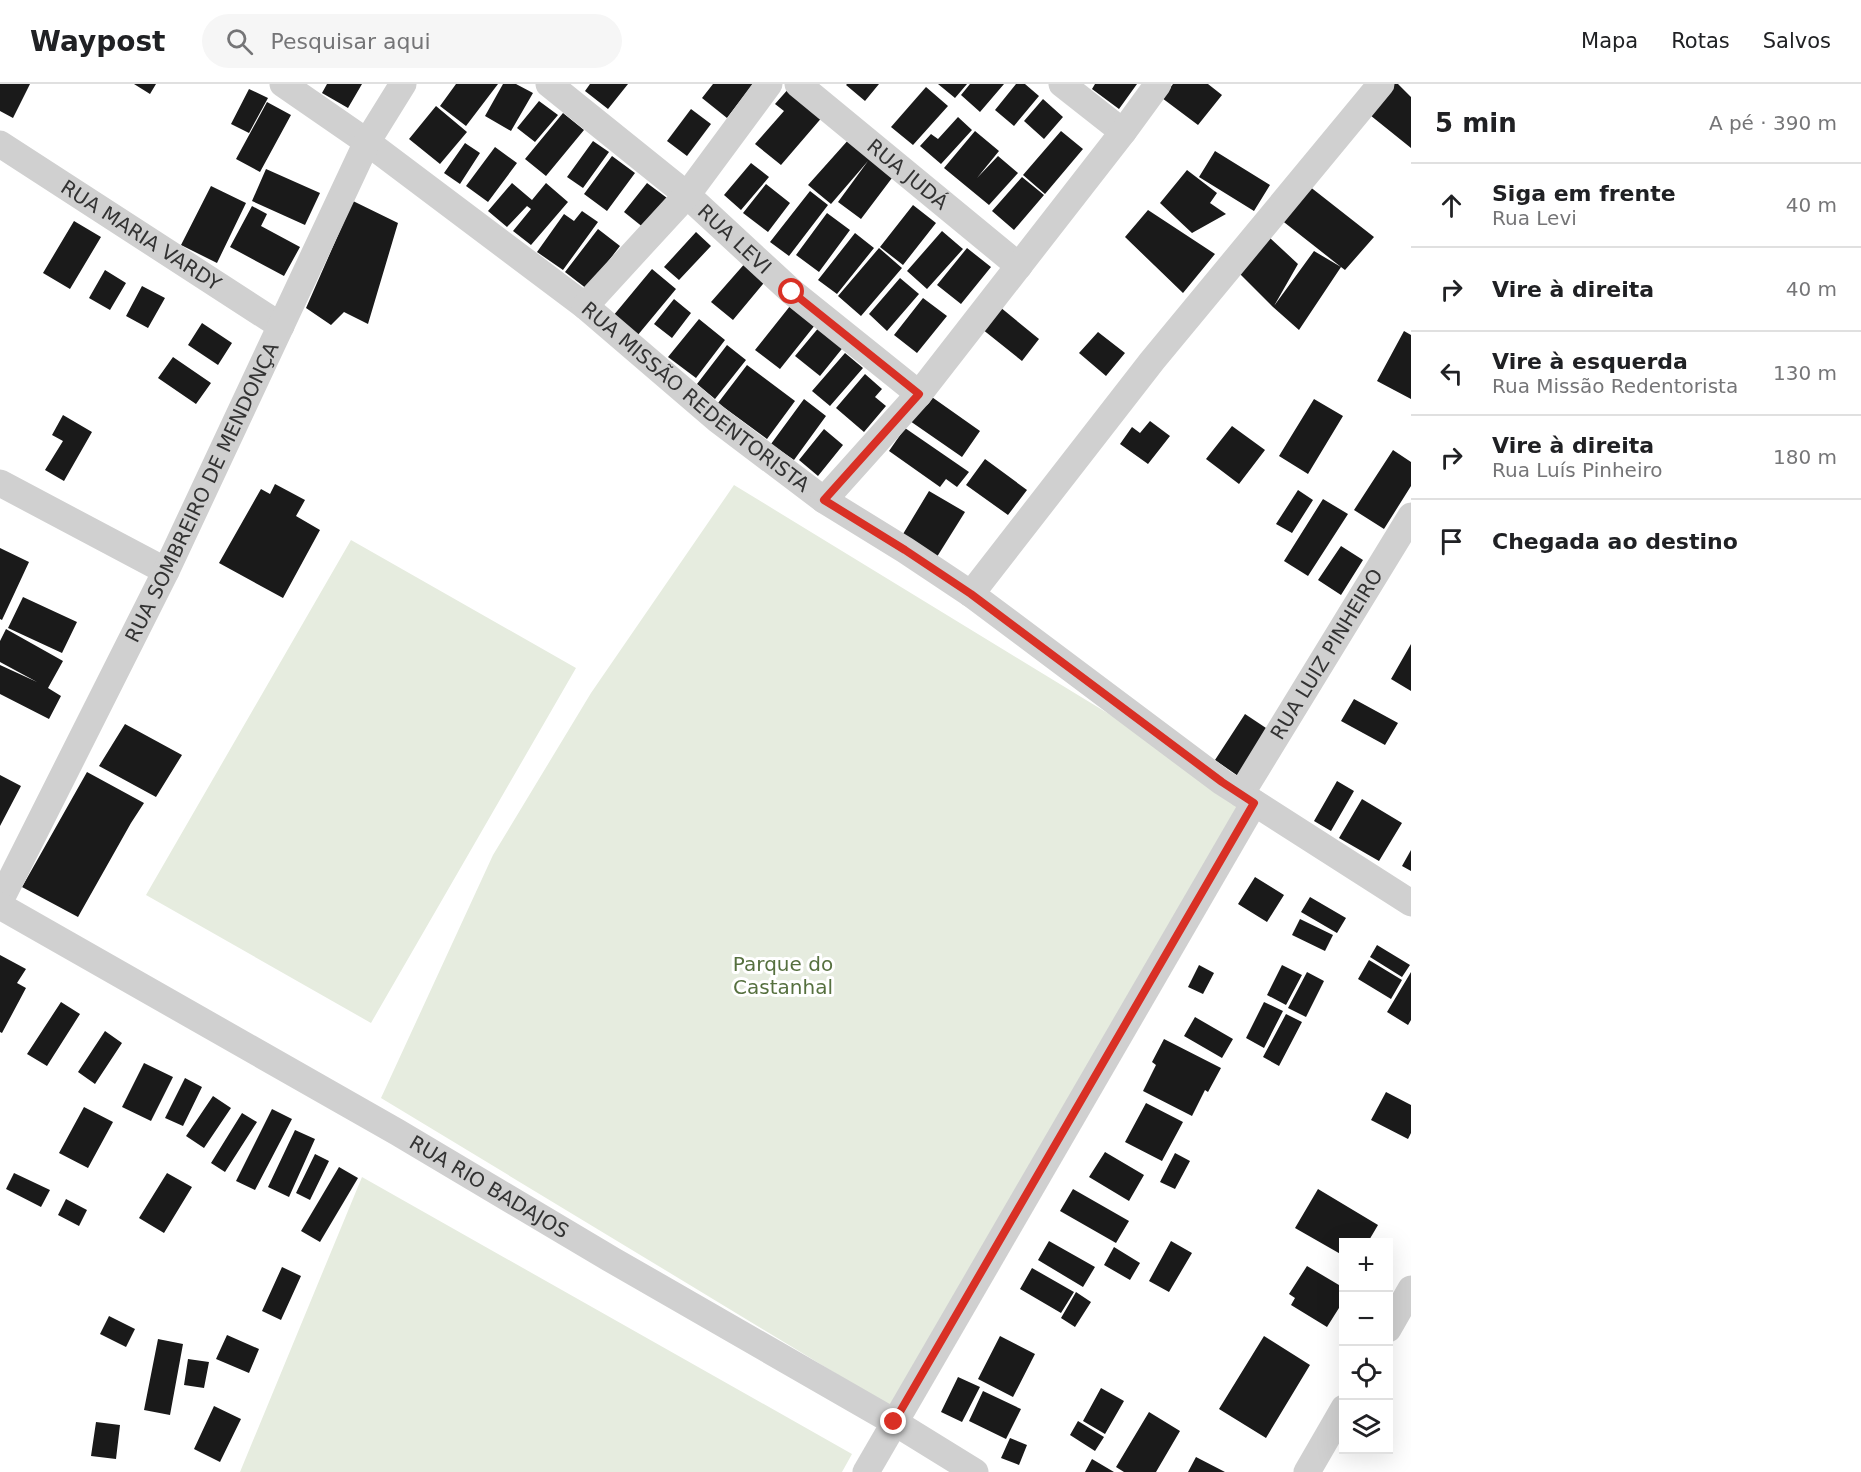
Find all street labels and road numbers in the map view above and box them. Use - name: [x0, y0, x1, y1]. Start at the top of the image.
- street label: RUA JUDÁ: [862, 134, 953, 215]
- street label: RUA MARIA VARDY: [56, 175, 226, 296]
- street label: RUA LEVI: [693, 199, 777, 279]
- street label: RUA MISSÃO REDENTORISTA: [577, 297, 815, 497]
- street label: RUA SOMBREIRO DE MENDONÇA: [120, 338, 284, 646]
- street label: RUA LUIZ PINHEIRO: [1265, 564, 1388, 744]
- street label: RUA RIO BADAJOS: [405, 1130, 573, 1243]

